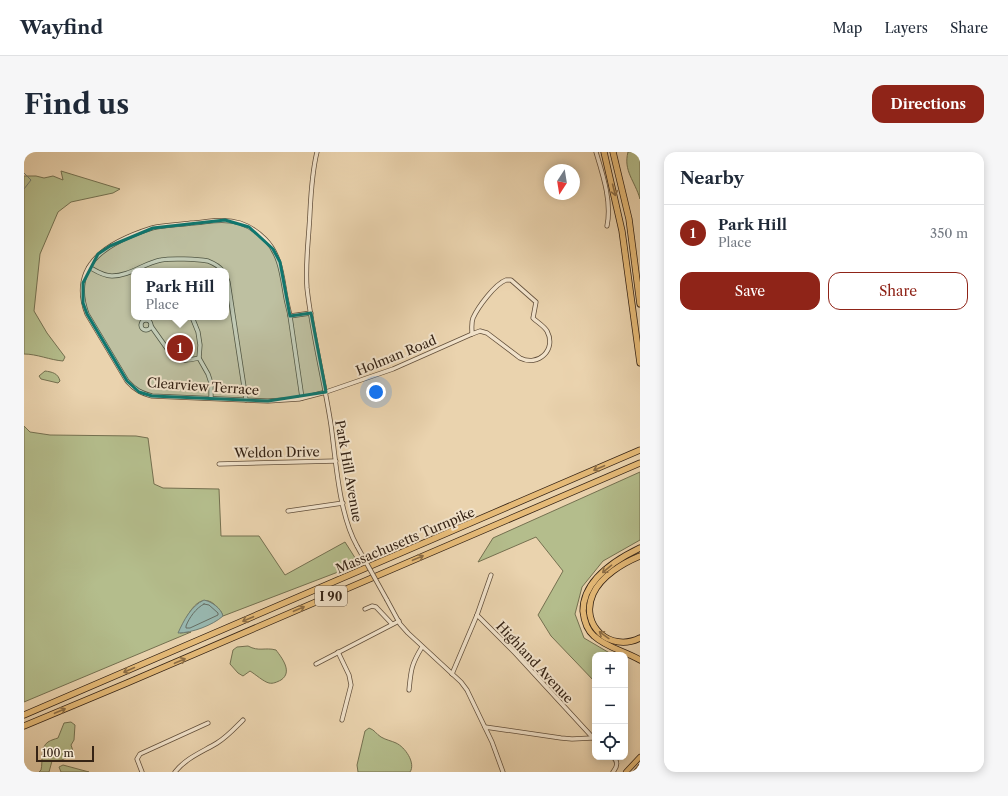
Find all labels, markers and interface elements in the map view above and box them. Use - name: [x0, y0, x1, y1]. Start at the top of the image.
- text: Wayfind: [20, 16, 103, 39]
- text: Map: [832, 19, 862, 37]
- text: Layers: [884, 19, 928, 37]
- text: Share: [950, 19, 988, 37]
- button: Directions: [872, 85, 984, 123]
- text: Find us: [24, 87, 129, 121]
- north arrow: [544, 164, 580, 200]
- text: Nearby: [680, 168, 744, 188]
- one-way arrow: [610, 183, 618, 196]
- text: Park Hill: [718, 215, 787, 234]
- text: 1: [690, 225, 696, 241]
- text: 350 m: [930, 225, 968, 241]
- text: Place: [718, 234, 751, 250]
- popup: [131, 268, 229, 320]
- button: Save: [680, 272, 820, 310]
- button: Share: [828, 272, 968, 310]
- text: Park Hill: [146, 277, 214, 296]
- text: Place: [146, 296, 179, 312]
- street label: Holman Road: [353, 332, 439, 378]
- pin: 1: [167, 333, 193, 363]
- street label: Clearview Terrace: [146, 374, 260, 398]
- your location: [366, 382, 386, 402]
- street label: Park Hill Avenue: [332, 419, 366, 523]
- street label: Weldon Drive: [233, 443, 320, 461]
- one-way arrow: [593, 465, 605, 472]
- street label: Massachusetts Turnpike: [333, 504, 477, 576]
- one-way arrow: [412, 553, 424, 561]
- one-way arrow: [602, 564, 613, 573]
- road number: I 90: [315, 586, 347, 606]
- one-way arrow: [293, 605, 305, 612]
- one-way arrow: [243, 616, 255, 623]
- street label: Highland Avenue: [493, 618, 577, 706]
- one-way arrow: [598, 631, 609, 639]
- map controls: [592, 652, 628, 760]
- button: +: [592, 652, 628, 688]
- one-way arrow: [173, 656, 185, 664]
- one-way arrow: [123, 667, 135, 675]
- button: −: [592, 688, 628, 724]
- one-way arrow: [54, 707, 66, 715]
- button: locate: [592, 724, 628, 760]
- scale bar: [36, 744, 94, 763]
- text: 100 m: [42, 746, 74, 760]

